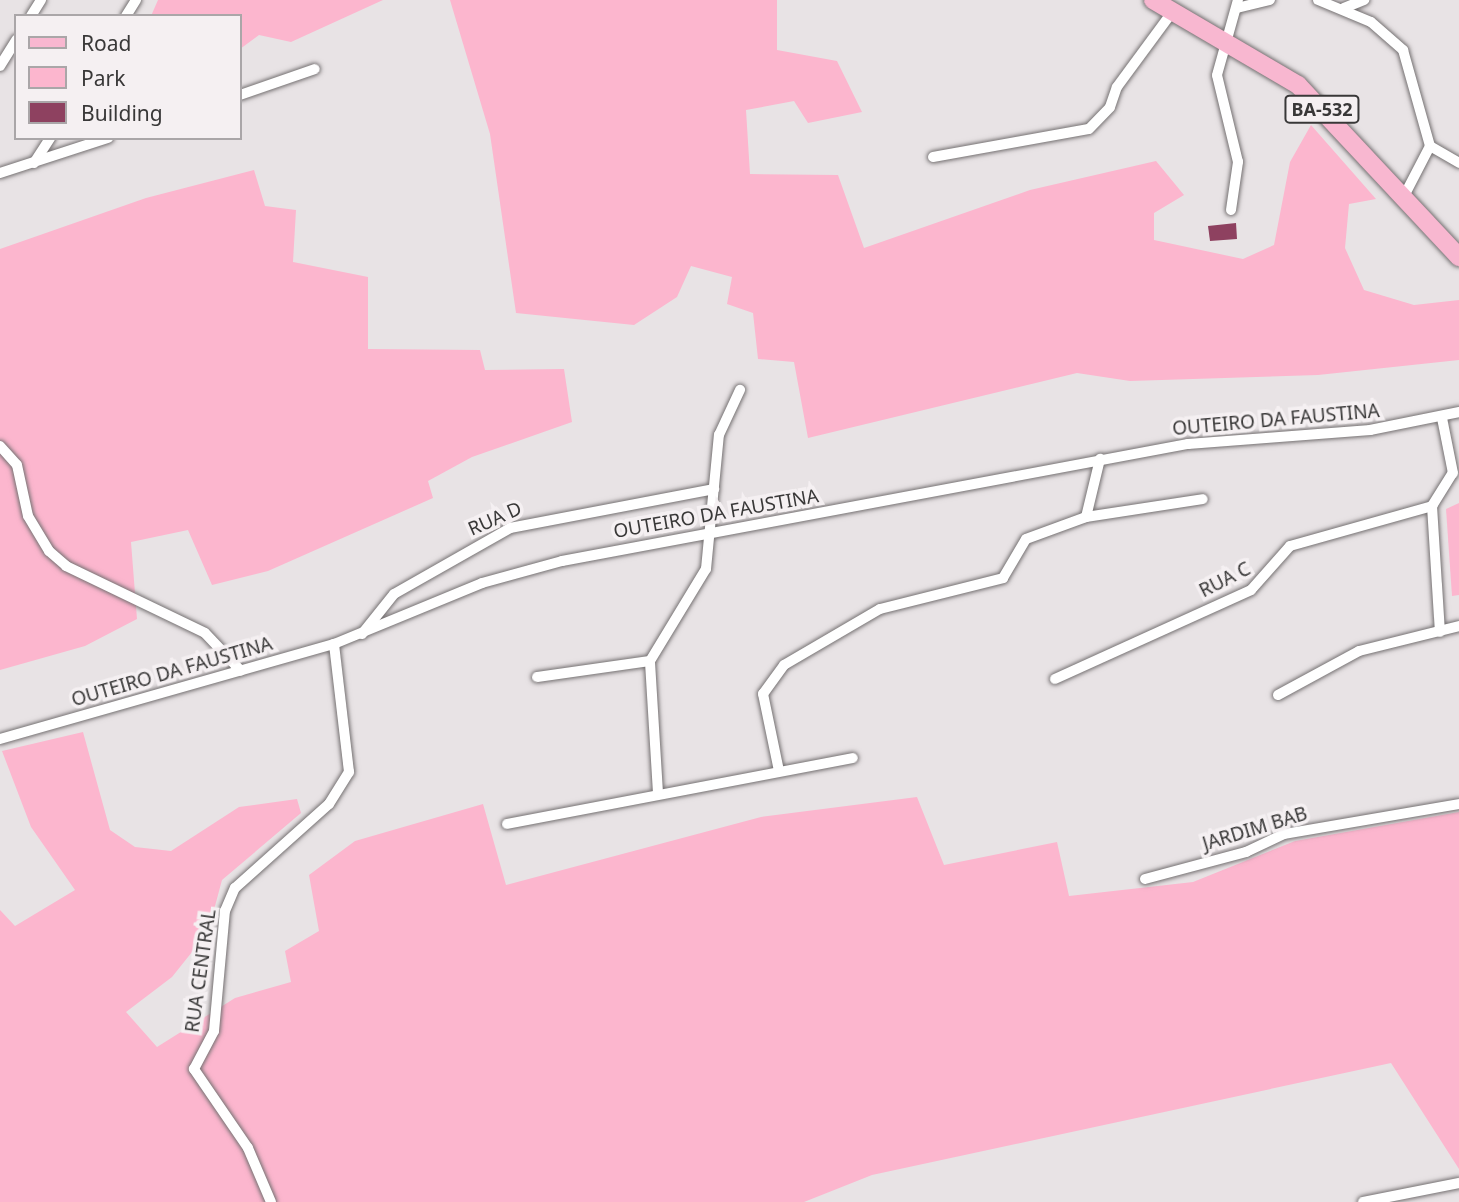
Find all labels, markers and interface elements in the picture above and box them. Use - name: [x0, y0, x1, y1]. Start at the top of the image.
- legend: [14, 14, 242, 140]
- text: Road: [81, 29, 131, 57]
- text: Park: [81, 64, 125, 92]
- road number: BA-532: [1284, 94, 1360, 124]
- text: Building: [81, 99, 163, 127]
- street label: OUTEIRO DA FAUSTINA: [1171, 400, 1381, 440]
- street label: OUTEIRO DA FAUSTINA: [612, 485, 820, 543]
- street label: RUA D: [465, 497, 525, 541]
- street label: RUA C: [1195, 557, 1255, 603]
- street label: OUTEIRO DA FAUSTINA: [69, 632, 275, 712]
- street label: JARDIM BAB: [1200, 802, 1310, 856]
- street label: RUA CENTRAL: [181, 908, 221, 1034]

